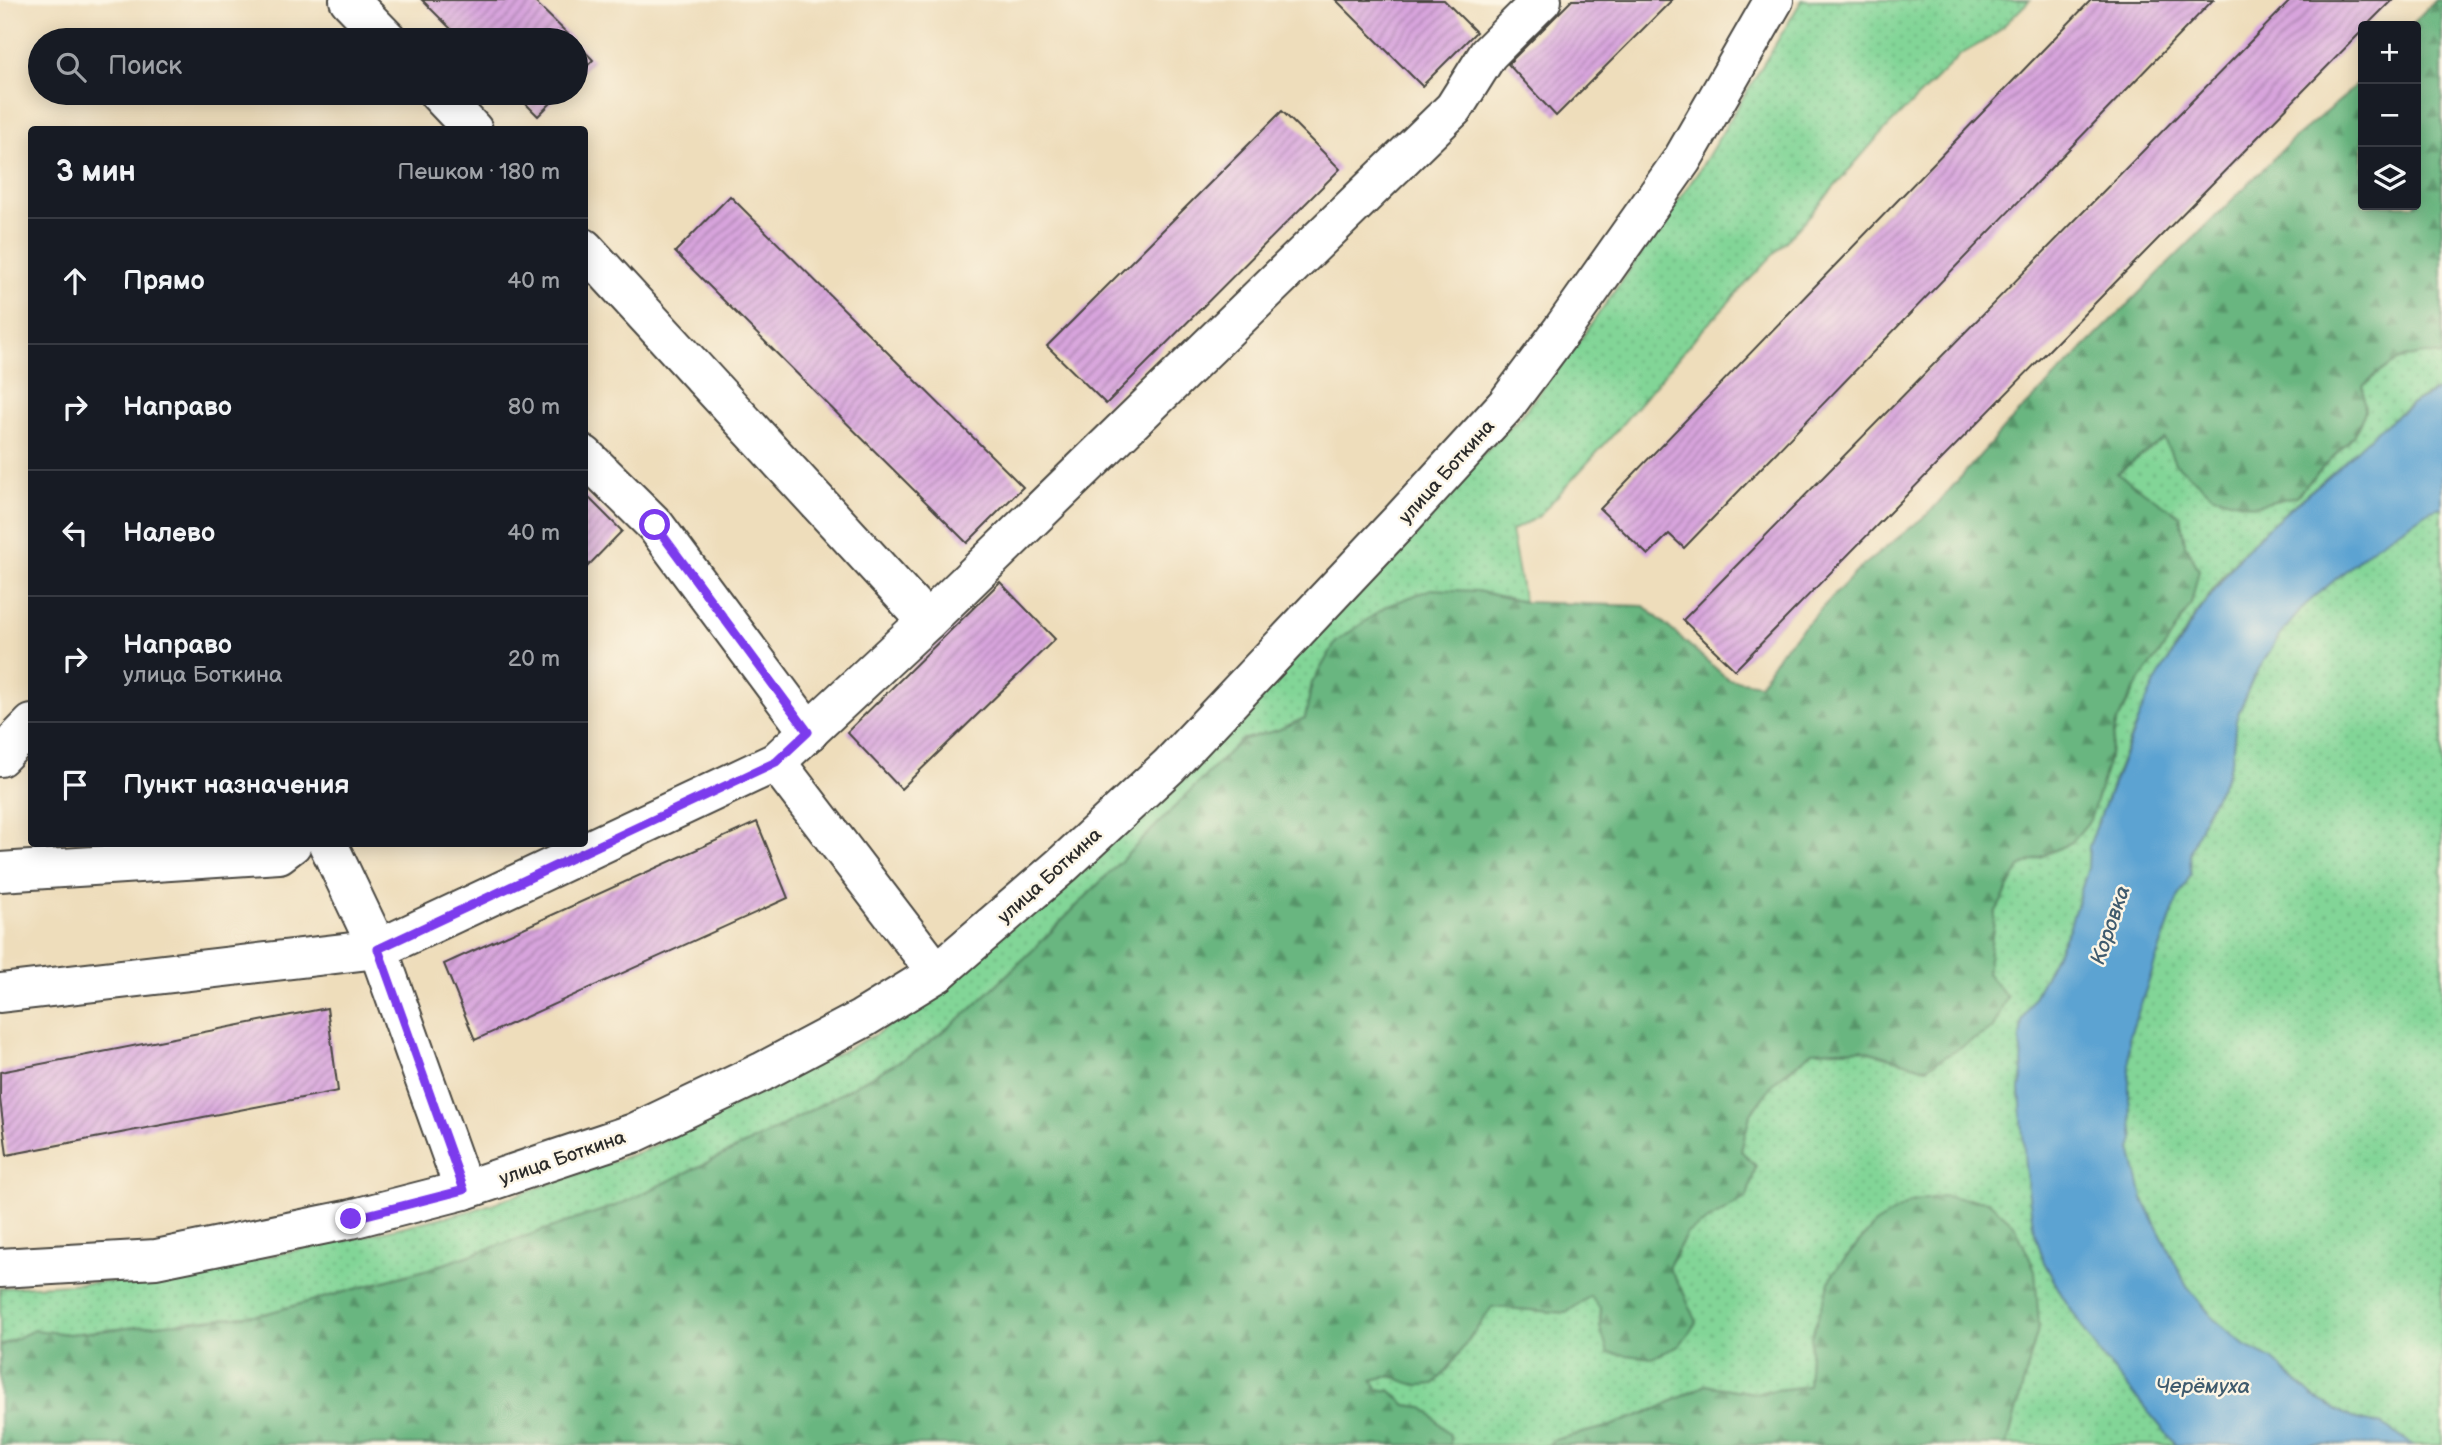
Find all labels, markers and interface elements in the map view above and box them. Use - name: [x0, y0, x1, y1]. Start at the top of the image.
- map controls: [2358, 21, 2421, 210]
- button: +: [2358, 21, 2421, 84]
- search box: [28, 28, 588, 105]
- icon: search: [52, 48, 90, 86]
- text: Поиск: [108, 51, 182, 82]
- button: −: [2358, 84, 2421, 147]
- button: layers: [2358, 147, 2421, 210]
- text: 3 мин: [56, 154, 136, 190]
- text: Пешком · 180 m: [397, 158, 560, 186]
- icon: ahead: [56, 262, 94, 300]
- text: Прямо: [123, 266, 205, 297]
- text: 40 m: [507, 267, 560, 295]
- icon: right: [56, 388, 94, 426]
- text: Направо: [123, 392, 232, 423]
- text: 80 m: [508, 393, 560, 421]
- street label: улица Боткина: [1394, 415, 1500, 529]
- route start: [639, 509, 670, 540]
- icon: left: [56, 514, 94, 552]
- text: Налево: [123, 518, 215, 549]
- text: 40 m: [507, 519, 560, 547]
- text: Направо: [123, 630, 232, 661]
- icon: right: [56, 640, 94, 678]
- text: 20 m: [508, 645, 560, 673]
- text: улица Боткина: [123, 661, 283, 689]
- icon: arrive: [56, 766, 94, 804]
- text: Пункт назначения: [123, 770, 349, 801]
- street label: улица Боткина: [993, 823, 1107, 929]
- water label: Коровка: [2085, 882, 2136, 968]
- street label: улица Боткина: [496, 1126, 629, 1191]
- route end: [335, 1203, 366, 1234]
- water label: Черёмуха: [2156, 1374, 2250, 1399]

